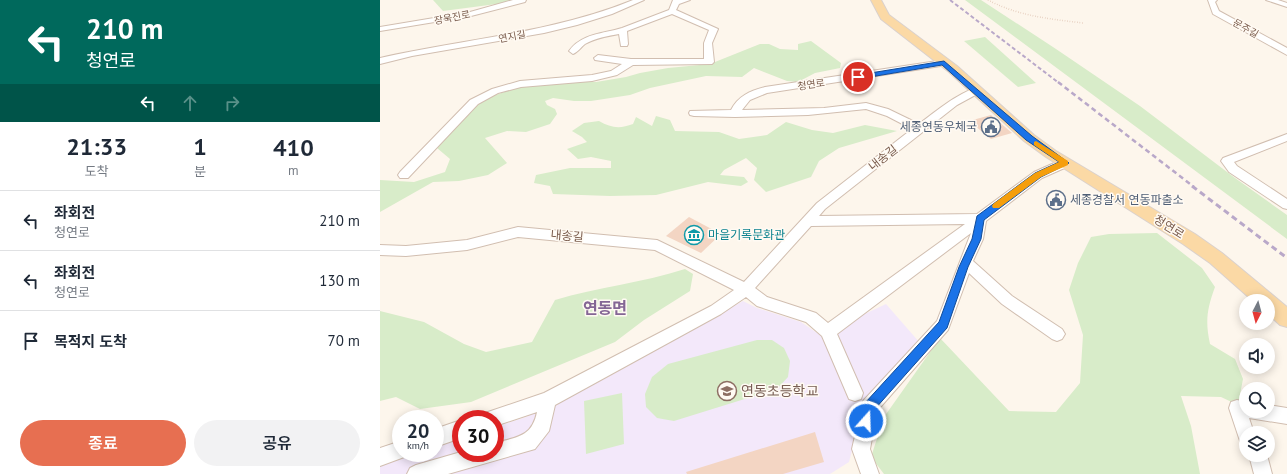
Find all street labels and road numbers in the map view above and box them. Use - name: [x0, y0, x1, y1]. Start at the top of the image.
- street label: 장욱진로: [433, 8, 471, 27]
- street label: 문주길: [1231, 16, 1261, 41]
- street label: 연지길: [497, 27, 527, 46]
- street label: 청연로: [796, 76, 826, 93]
- street label: 내송길: [865, 141, 900, 174]
- street label: 청연로: [1151, 211, 1187, 242]
- street label: 내송길: [550, 227, 584, 244]

